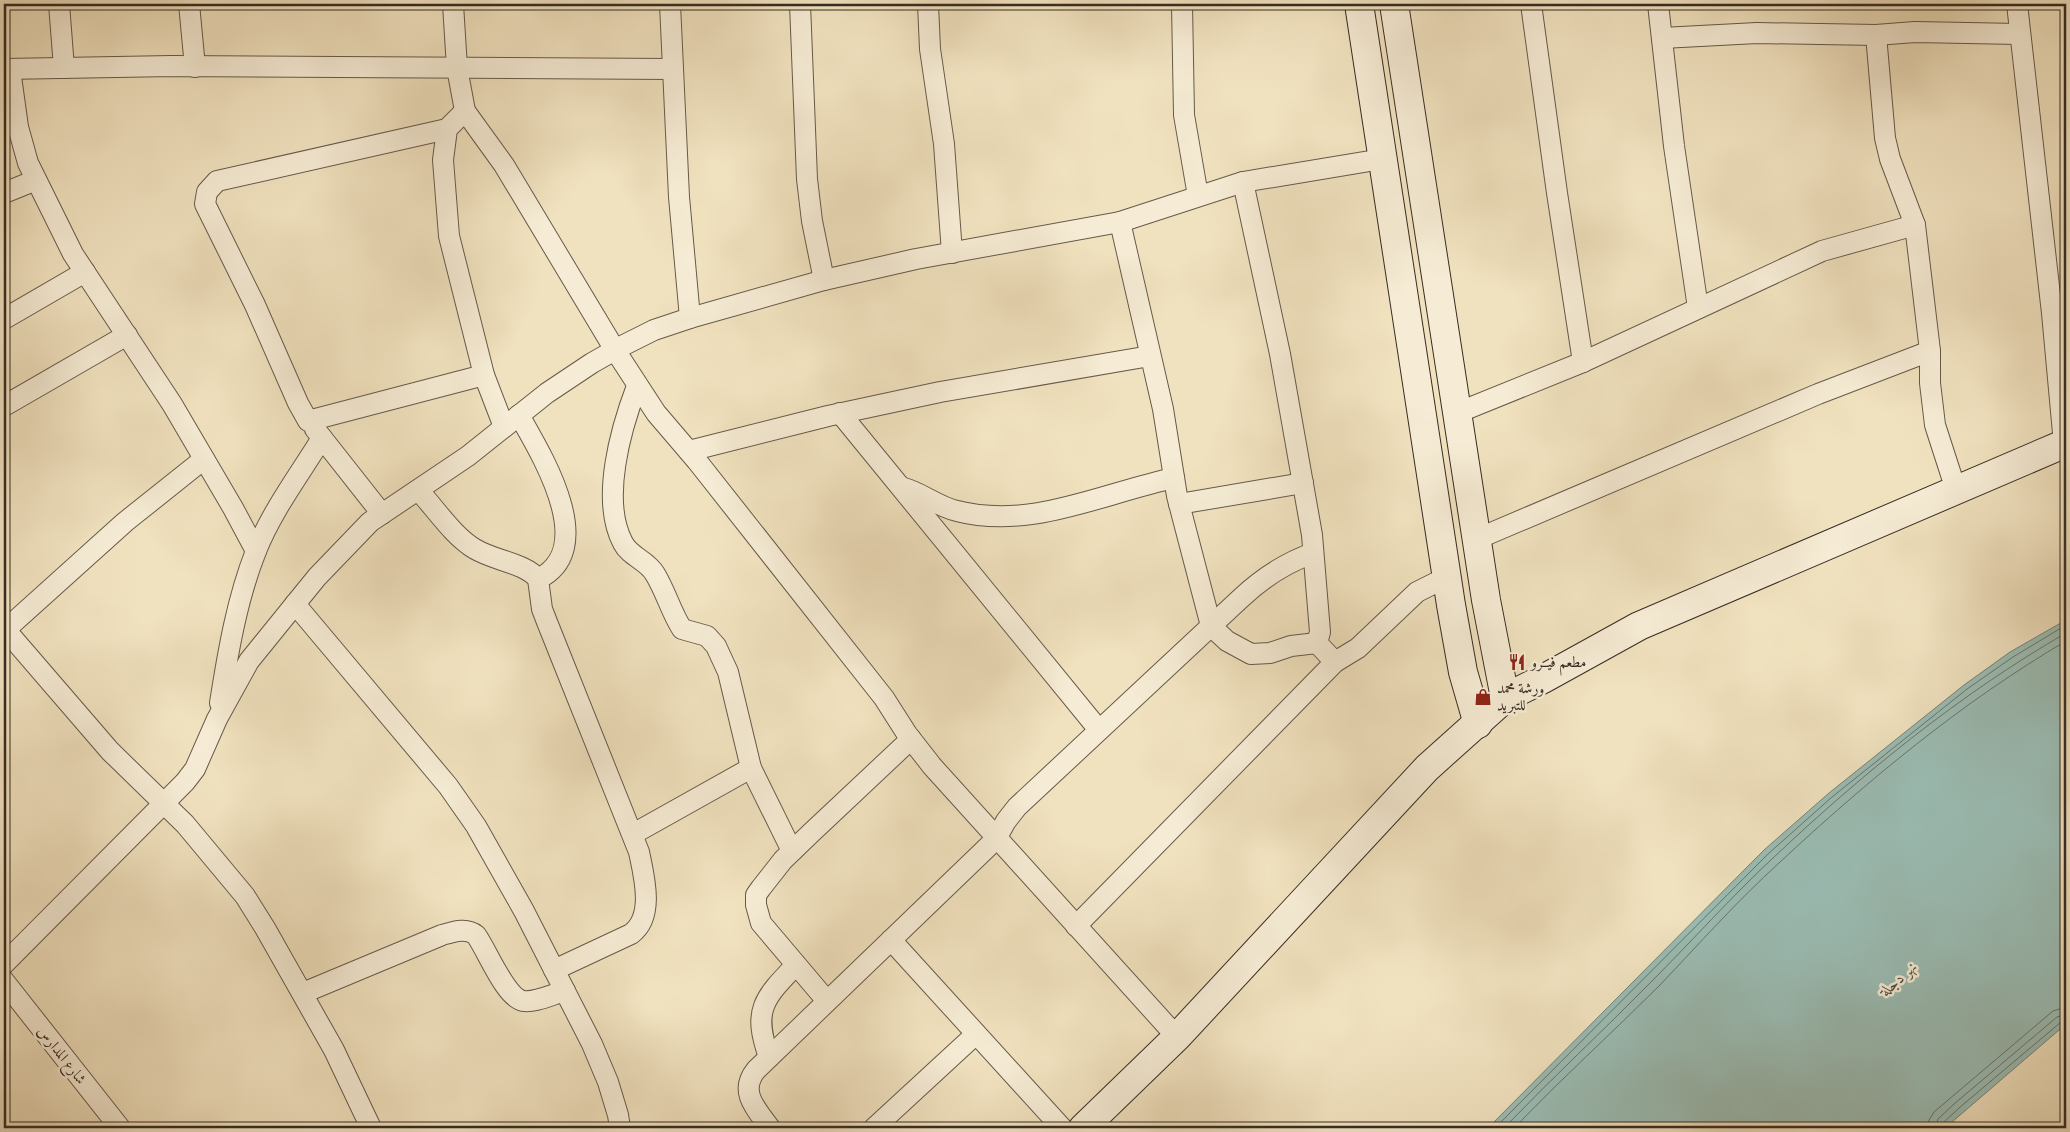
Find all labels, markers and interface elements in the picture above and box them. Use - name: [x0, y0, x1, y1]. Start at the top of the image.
- restaurant icon: مطعم فيــرو: [1507, 652, 1527, 672]
- place label: مطعم فيــرو: [1529, 653, 1586, 676]
- place label: ورشة محمد للتبريد: [1497, 679, 1544, 715]
- shop icon: ورشة محمد للتبريد: [1473, 687, 1493, 707]
- water label: نهر دجلة: [1874, 957, 1922, 1002]
- street label: شارع المدارس: [31, 1022, 90, 1090]

